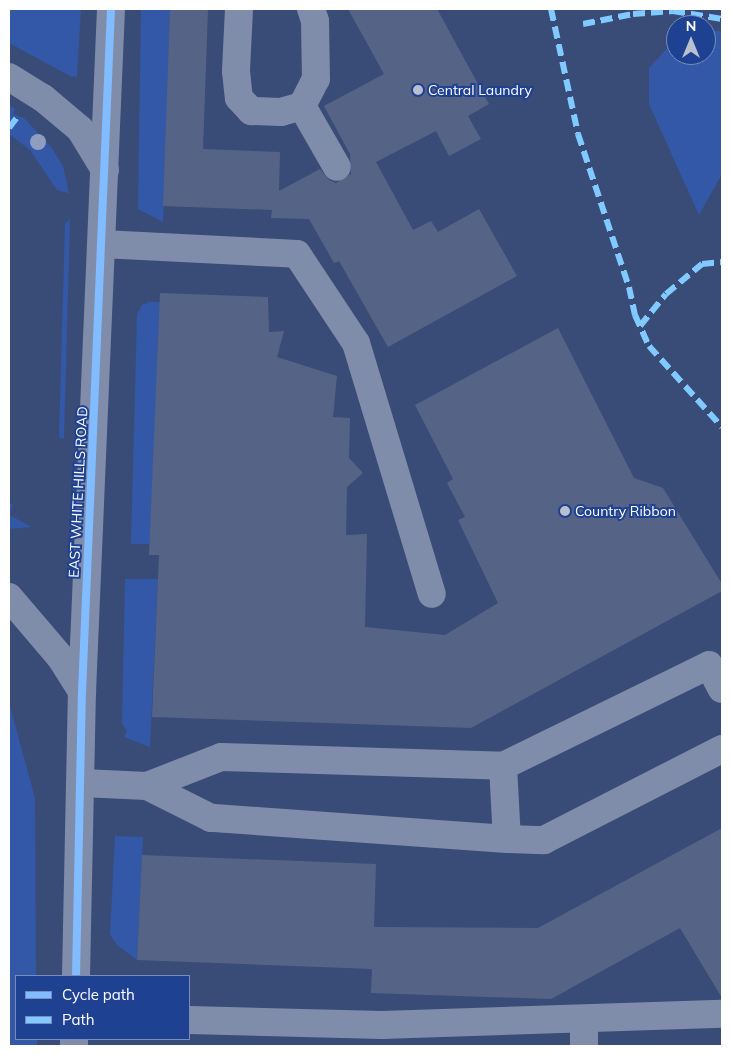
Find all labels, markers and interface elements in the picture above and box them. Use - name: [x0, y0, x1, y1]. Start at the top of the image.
- north arrow: [666, 15, 716, 65]
- text: N: [686, 17, 696, 35]
- place label: Central Laundry: [428, 82, 532, 98]
- marker: Central Laundry: [412, 84, 424, 96]
- street label: EAST WHITE HILLS ROAD: [65, 406, 91, 578]
- place label: Country Ribbon: [575, 503, 676, 519]
- marker: Country Ribbon: [559, 505, 571, 517]
- legend: [15, 975, 190, 1040]
- text: Cycle path: [62, 985, 135, 1004]
- text: Path: [62, 1010, 94, 1029]

